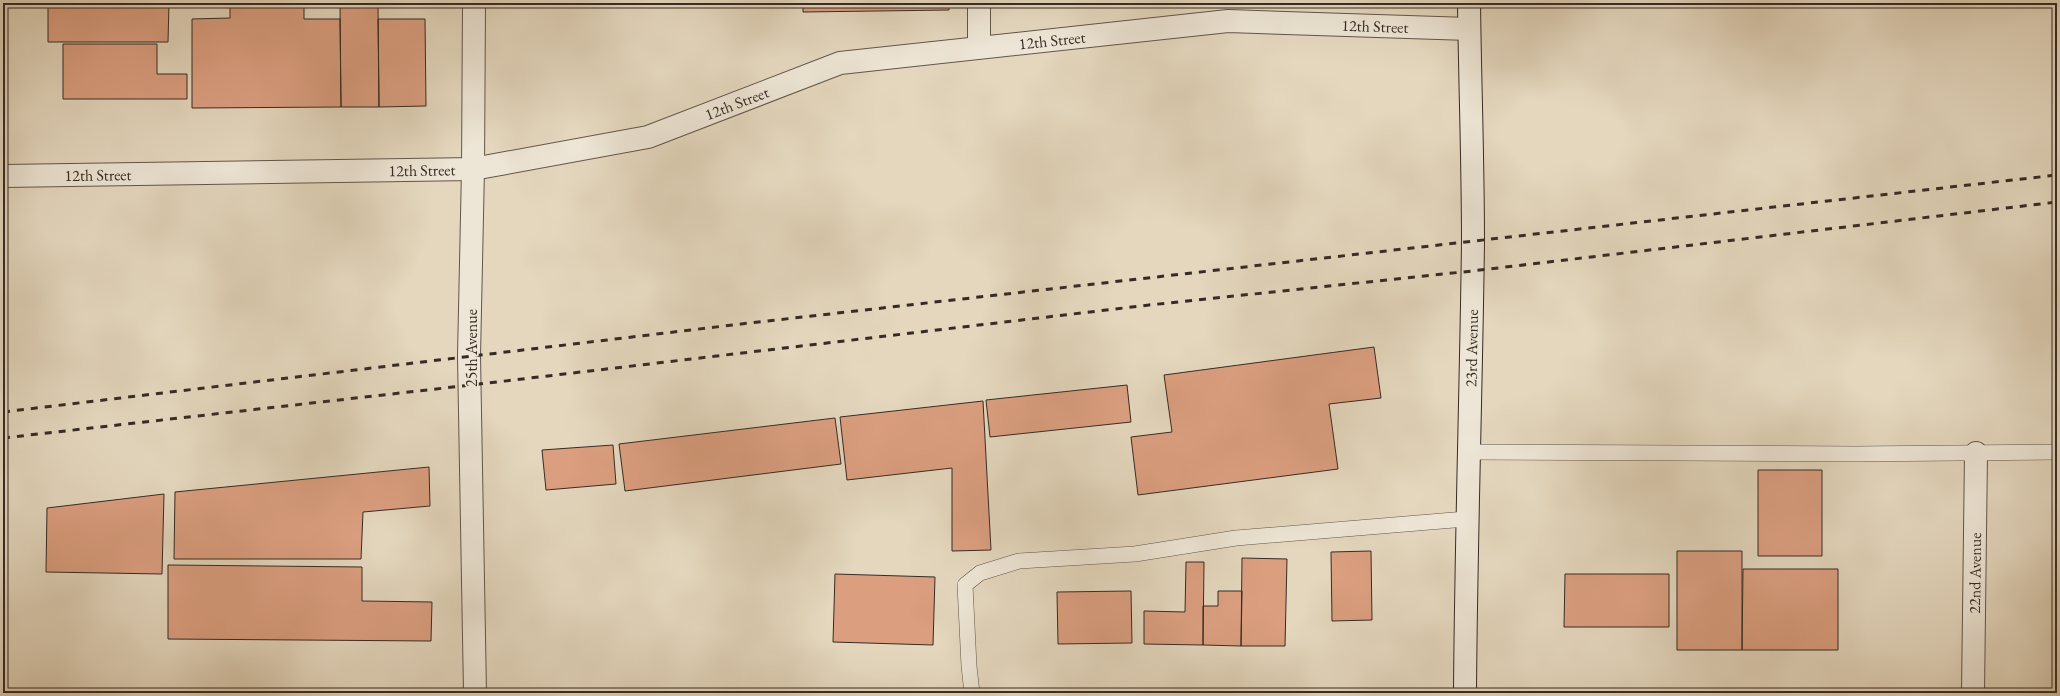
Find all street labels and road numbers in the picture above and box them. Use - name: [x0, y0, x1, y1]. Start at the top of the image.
- street label: 12th Street: [1341, 14, 1409, 37]
- street label: 12th Street: [1018, 26, 1087, 54]
- street label: 12th Street: [702, 81, 772, 125]
- street label: 12th Street: [388, 159, 456, 181]
- street label: 12th Street: [64, 164, 132, 186]
- street label: 25th Avenue: [461, 309, 482, 387]
- street label: 23rd Avenue: [1460, 309, 1482, 387]
- street label: 22nd Avenue: [1963, 532, 1986, 614]

